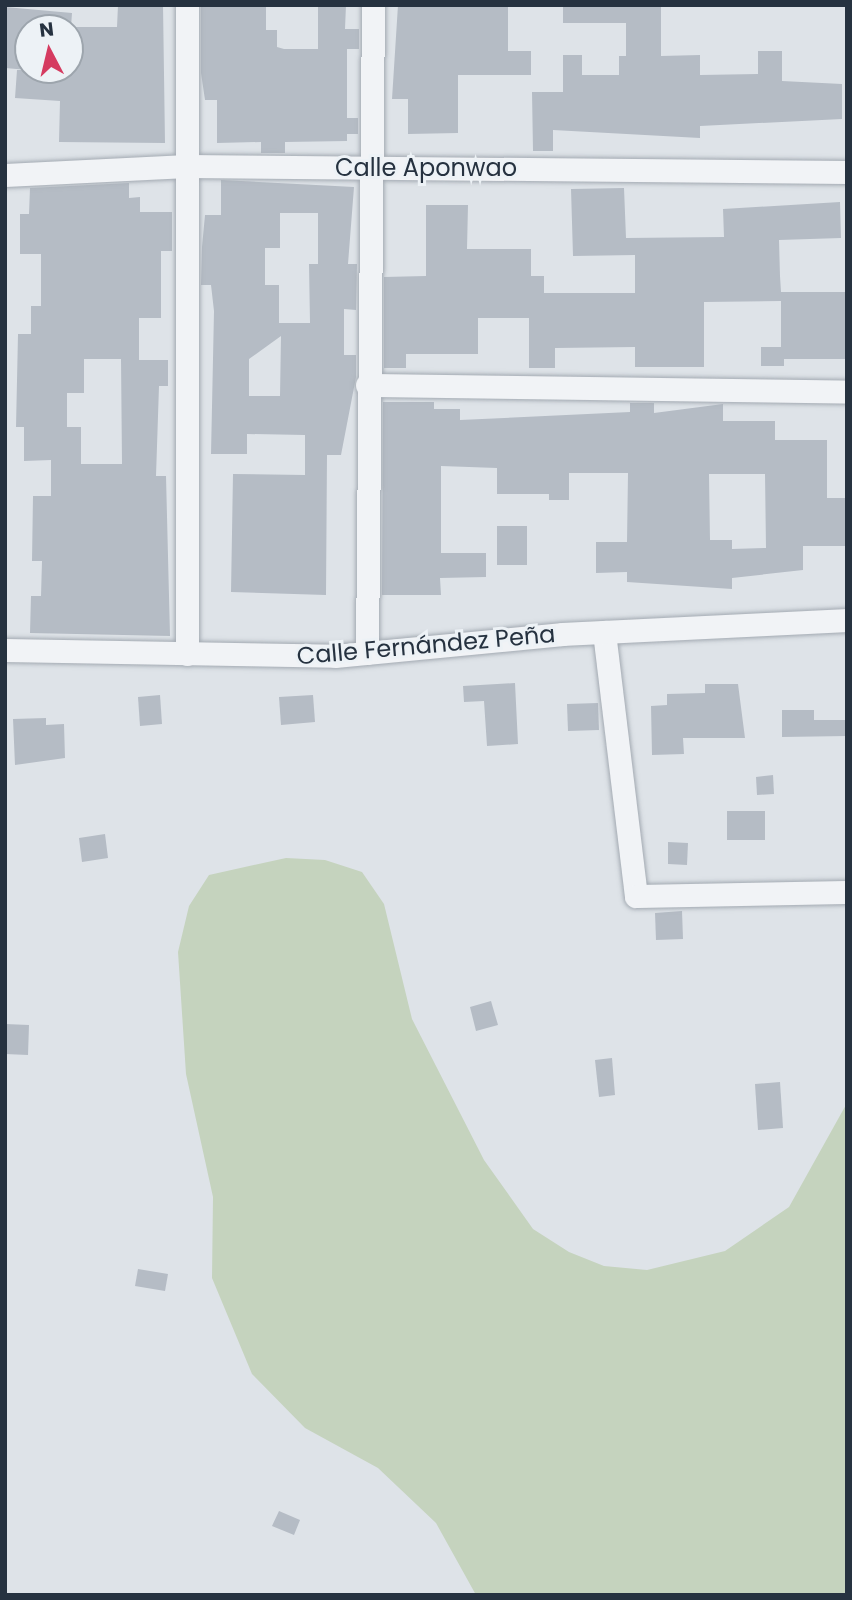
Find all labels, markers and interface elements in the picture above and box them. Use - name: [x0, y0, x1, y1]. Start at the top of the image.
- north arrow: [14, 14, 84, 84]
- text: N: [38, 15, 55, 44]
- street label: Calle Aponwao: [335, 154, 517, 182]
- street label: Calle Fernández Peña: [295, 619, 557, 671]

